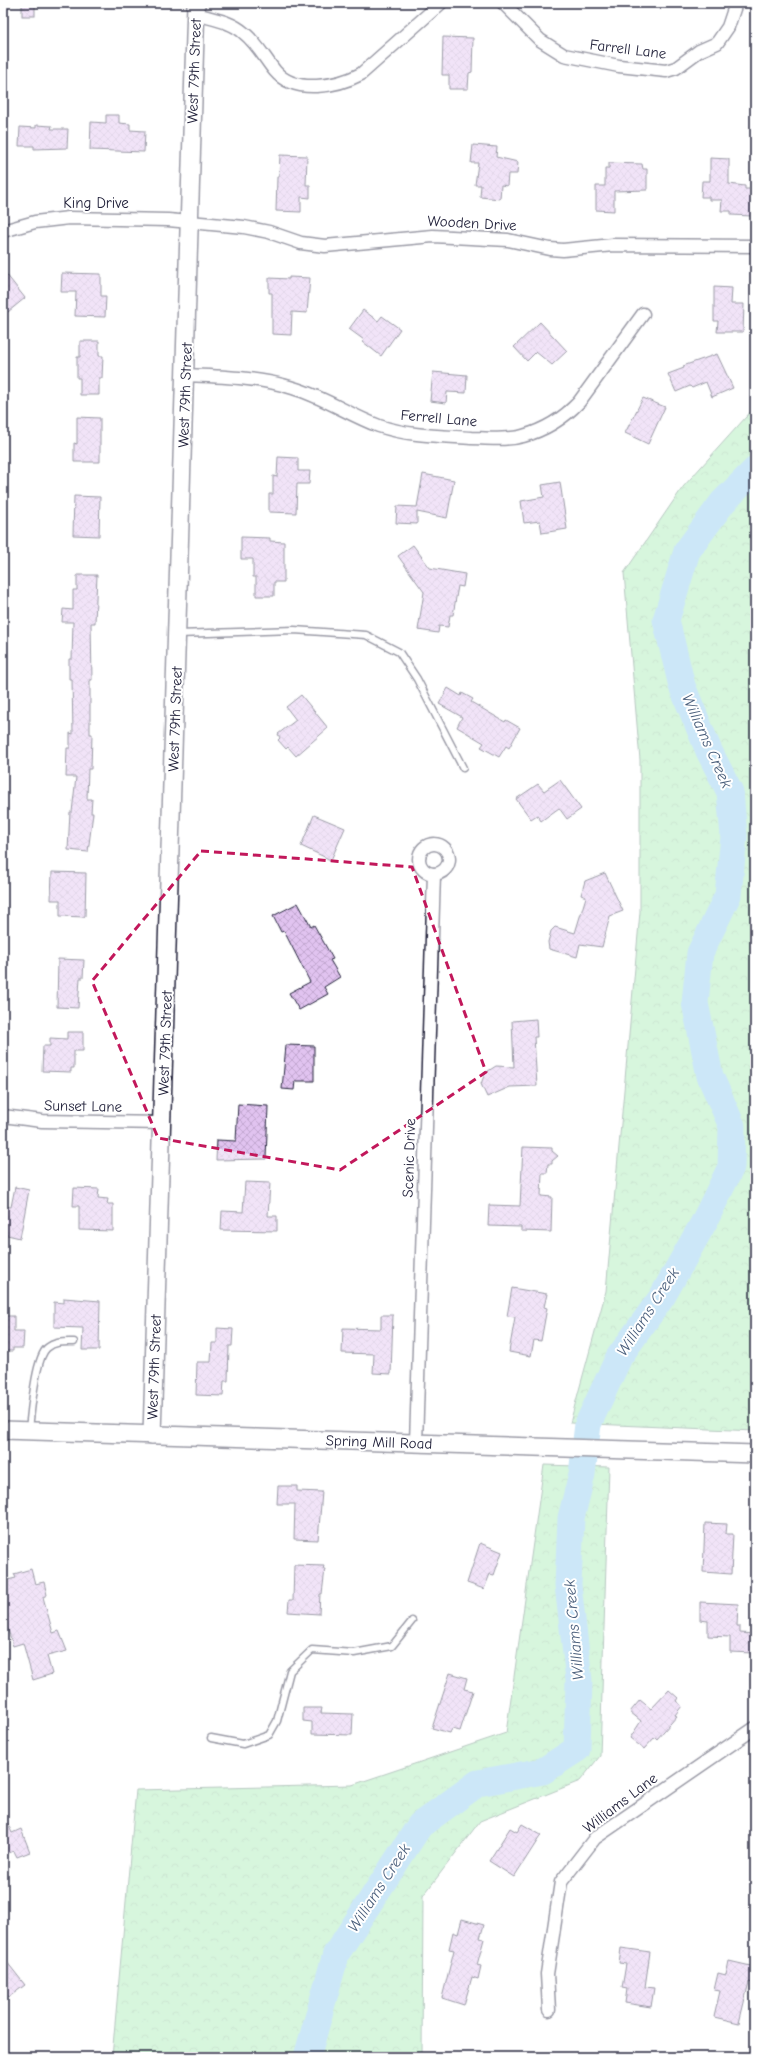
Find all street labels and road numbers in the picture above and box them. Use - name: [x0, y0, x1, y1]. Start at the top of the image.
- street label: West 79th Street: [183, 18, 205, 124]
- street label: Farrell Lane: [589, 35, 668, 63]
- street label: King Drive: [63, 194, 129, 212]
- street label: Wooden Drive: [427, 212, 518, 234]
- street label: West 79th Street: [174, 342, 196, 448]
- street label: Ferrell Lane: [400, 406, 479, 430]
- street label: West 79th Street: [164, 666, 186, 772]
- street label: West 79th Street: [154, 990, 176, 1096]
- street label: Sunset Lane: [44, 1096, 123, 1116]
- street label: Scenic Drive: [399, 1118, 419, 1198]
- street label: West 79th Street: [143, 1314, 165, 1420]
- street label: Spring Mill Road: [325, 1431, 433, 1453]
- street label: Williams Lane: [579, 1769, 661, 1837]

